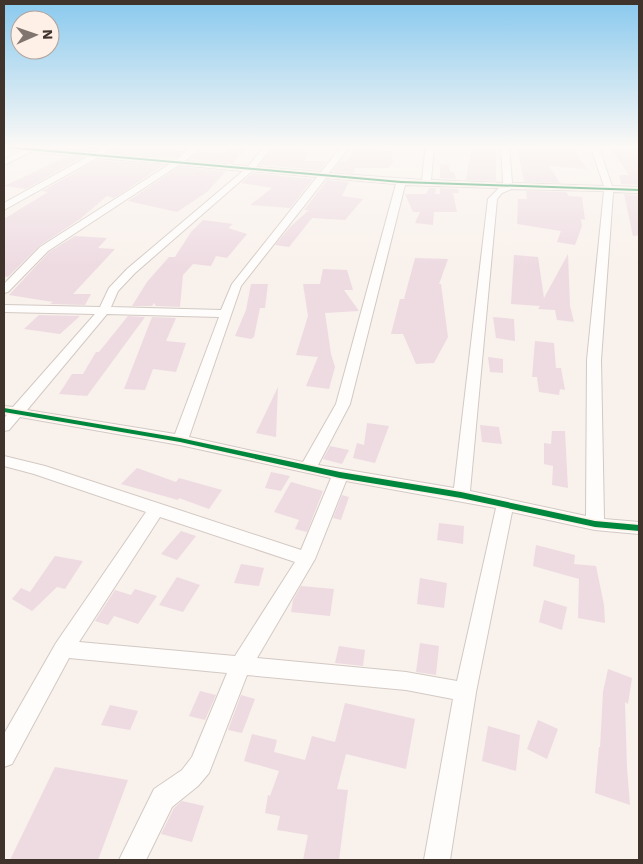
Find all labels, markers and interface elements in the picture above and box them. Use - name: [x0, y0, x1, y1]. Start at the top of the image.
- north arrow: [10, 10, 60, 60]
- text: N: [40, 29, 56, 40]

